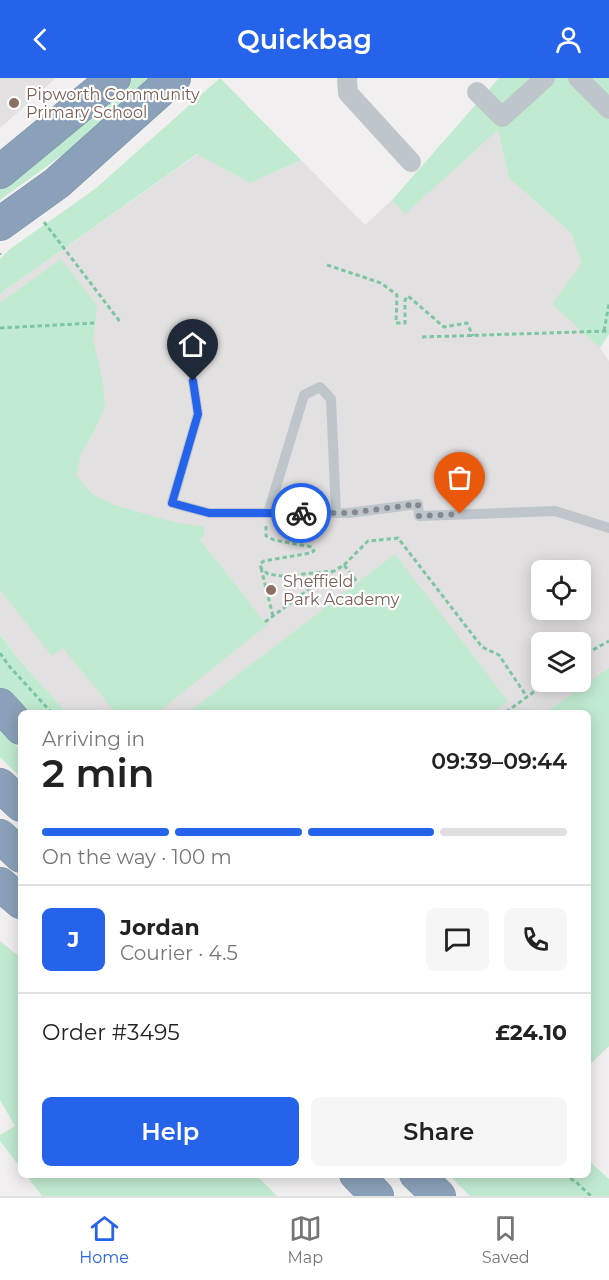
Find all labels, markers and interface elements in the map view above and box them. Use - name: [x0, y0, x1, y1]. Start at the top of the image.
- icon: back: [24, 23, 57, 56]
- text: Quickbag: [237, 23, 372, 56]
- icon: person: [552, 23, 585, 56]
- place label: Pipworth Community Primary School: [26, 85, 200, 122]
- marker: Pipworth Community Primary School: [7, 96, 21, 110]
- pin: [167, 319, 218, 381]
- icon: home: [176, 328, 209, 361]
- pin: [434, 452, 485, 514]
- icon: bag: [443, 461, 476, 494]
- courier: [271, 483, 331, 543]
- icon: bike: [285, 497, 318, 530]
- map controls: [531, 560, 591, 692]
- button: locate: [531, 560, 591, 620]
- place label: Sheffield Park Academy: [283, 572, 400, 609]
- marker: Sheffield Park Academy: [264, 583, 278, 597]
- button: layers: [531, 632, 591, 692]
- text: Arriving in: [42, 727, 145, 751]
- text: 09:39–09:44: [431, 748, 567, 775]
- text: 2 min: [42, 749, 155, 797]
- text: On the way · 100 m: [42, 845, 232, 869]
- button: chat: [426, 908, 489, 971]
- button: phone: [504, 908, 567, 971]
- text: Jordan: [120, 914, 200, 941]
- text: J: [68, 926, 79, 953]
- text: Courier · 4.5: [120, 941, 238, 965]
- text: Order #3495: [42, 1019, 180, 1046]
- text: £24.10: [495, 1019, 567, 1046]
- button: Help: [42, 1097, 299, 1166]
- button: Share: [311, 1097, 567, 1166]
- tab: Home: [79, 1212, 129, 1267]
- tab: Map: [288, 1212, 323, 1267]
- tab: Saved: [482, 1212, 530, 1267]

